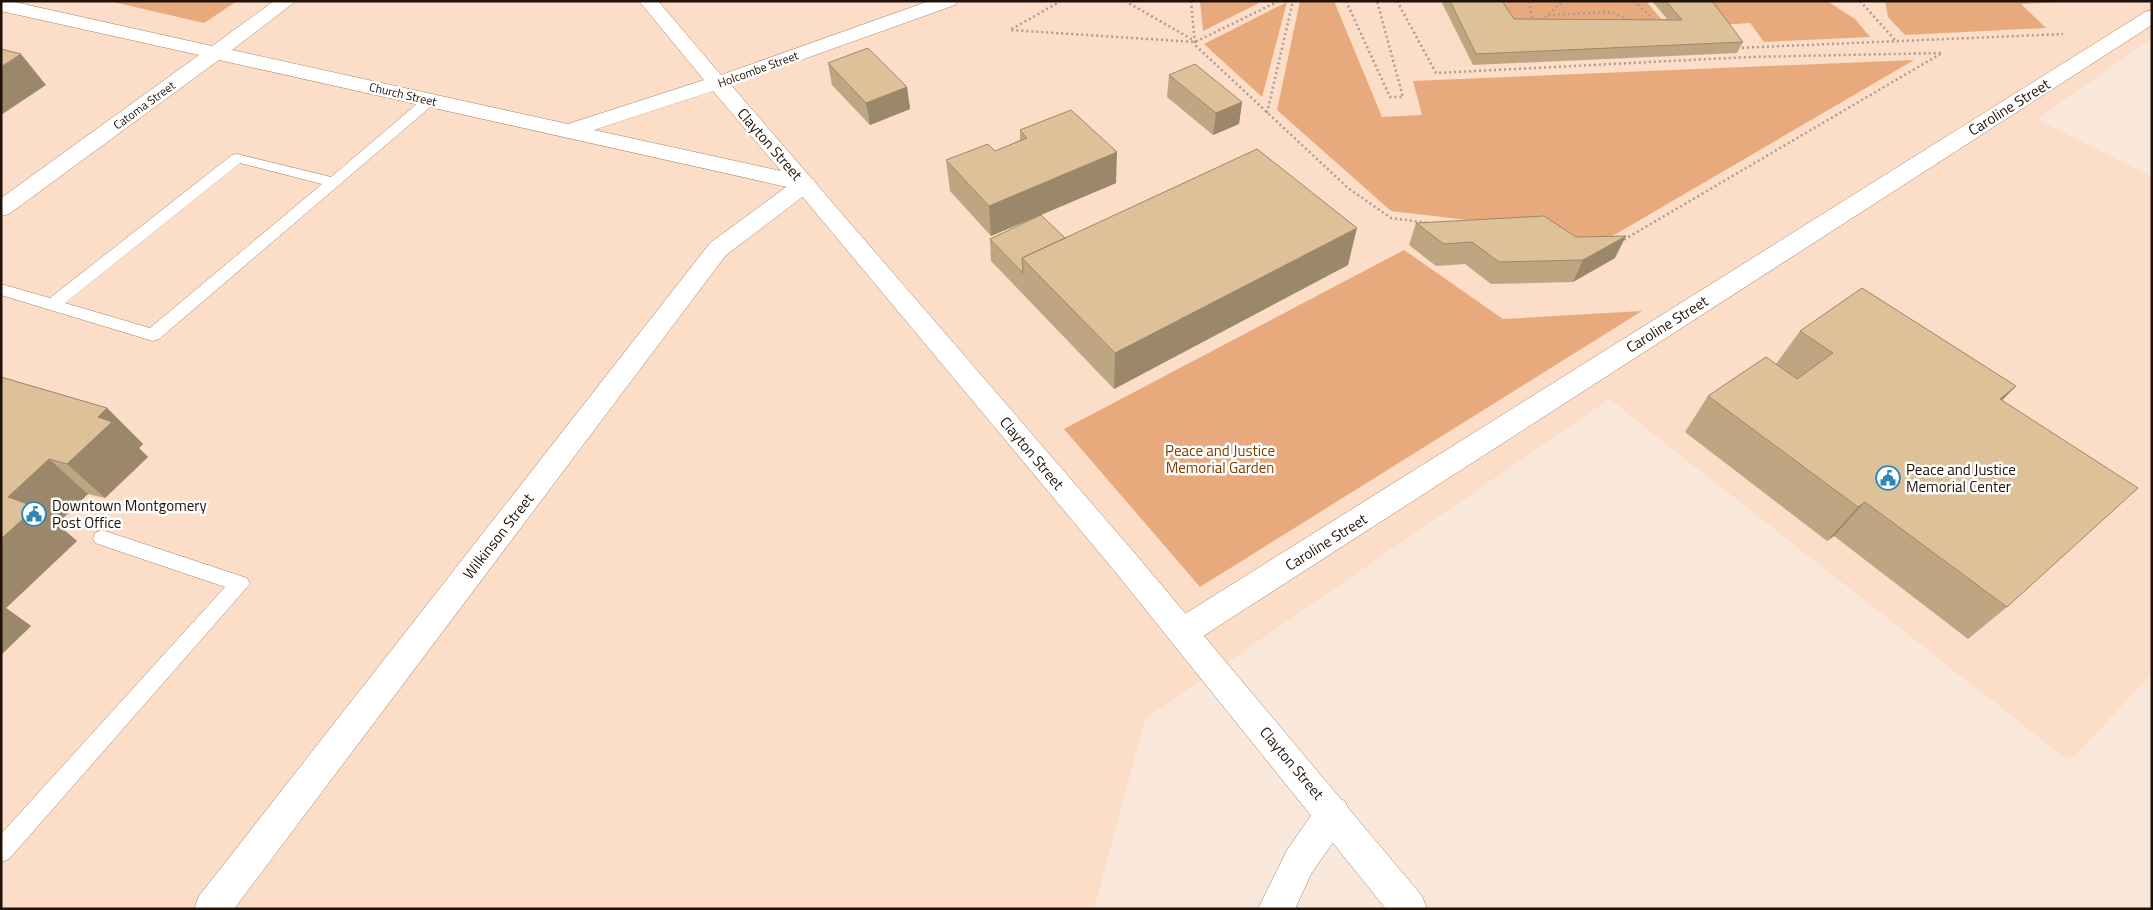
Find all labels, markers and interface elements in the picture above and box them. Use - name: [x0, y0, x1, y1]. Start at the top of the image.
- street label: Holcombe Street: [715, 45, 802, 92]
- street label: Caroline Street: [1963, 72, 2055, 141]
- street label: Catoma Street: [109, 75, 180, 134]
- street label: Church Street: [367, 77, 439, 111]
- street label: Clayton Street: [732, 103, 809, 186]
- street label: Caroline Street: [1621, 289, 1713, 358]
- street label: Clayton Street: [994, 411, 1070, 495]
- park label: Peace and Justice Memorial Garden: [1165, 439, 1275, 479]
- place label: Peace and Justice Memorial Center: [1906, 458, 2016, 498]
- public building icon: Peace and Justice Memorial Center: [1875, 465, 1901, 491]
- street label: Wilkinson Street: [457, 488, 539, 584]
- place label: Downtown Montgomery Post Office: [52, 494, 207, 534]
- public building icon: Downtown Montgomery Post Office: [21, 501, 47, 527]
- street label: Caroline Street: [1280, 507, 1372, 576]
- street label: Clayton Street: [1254, 721, 1330, 805]

